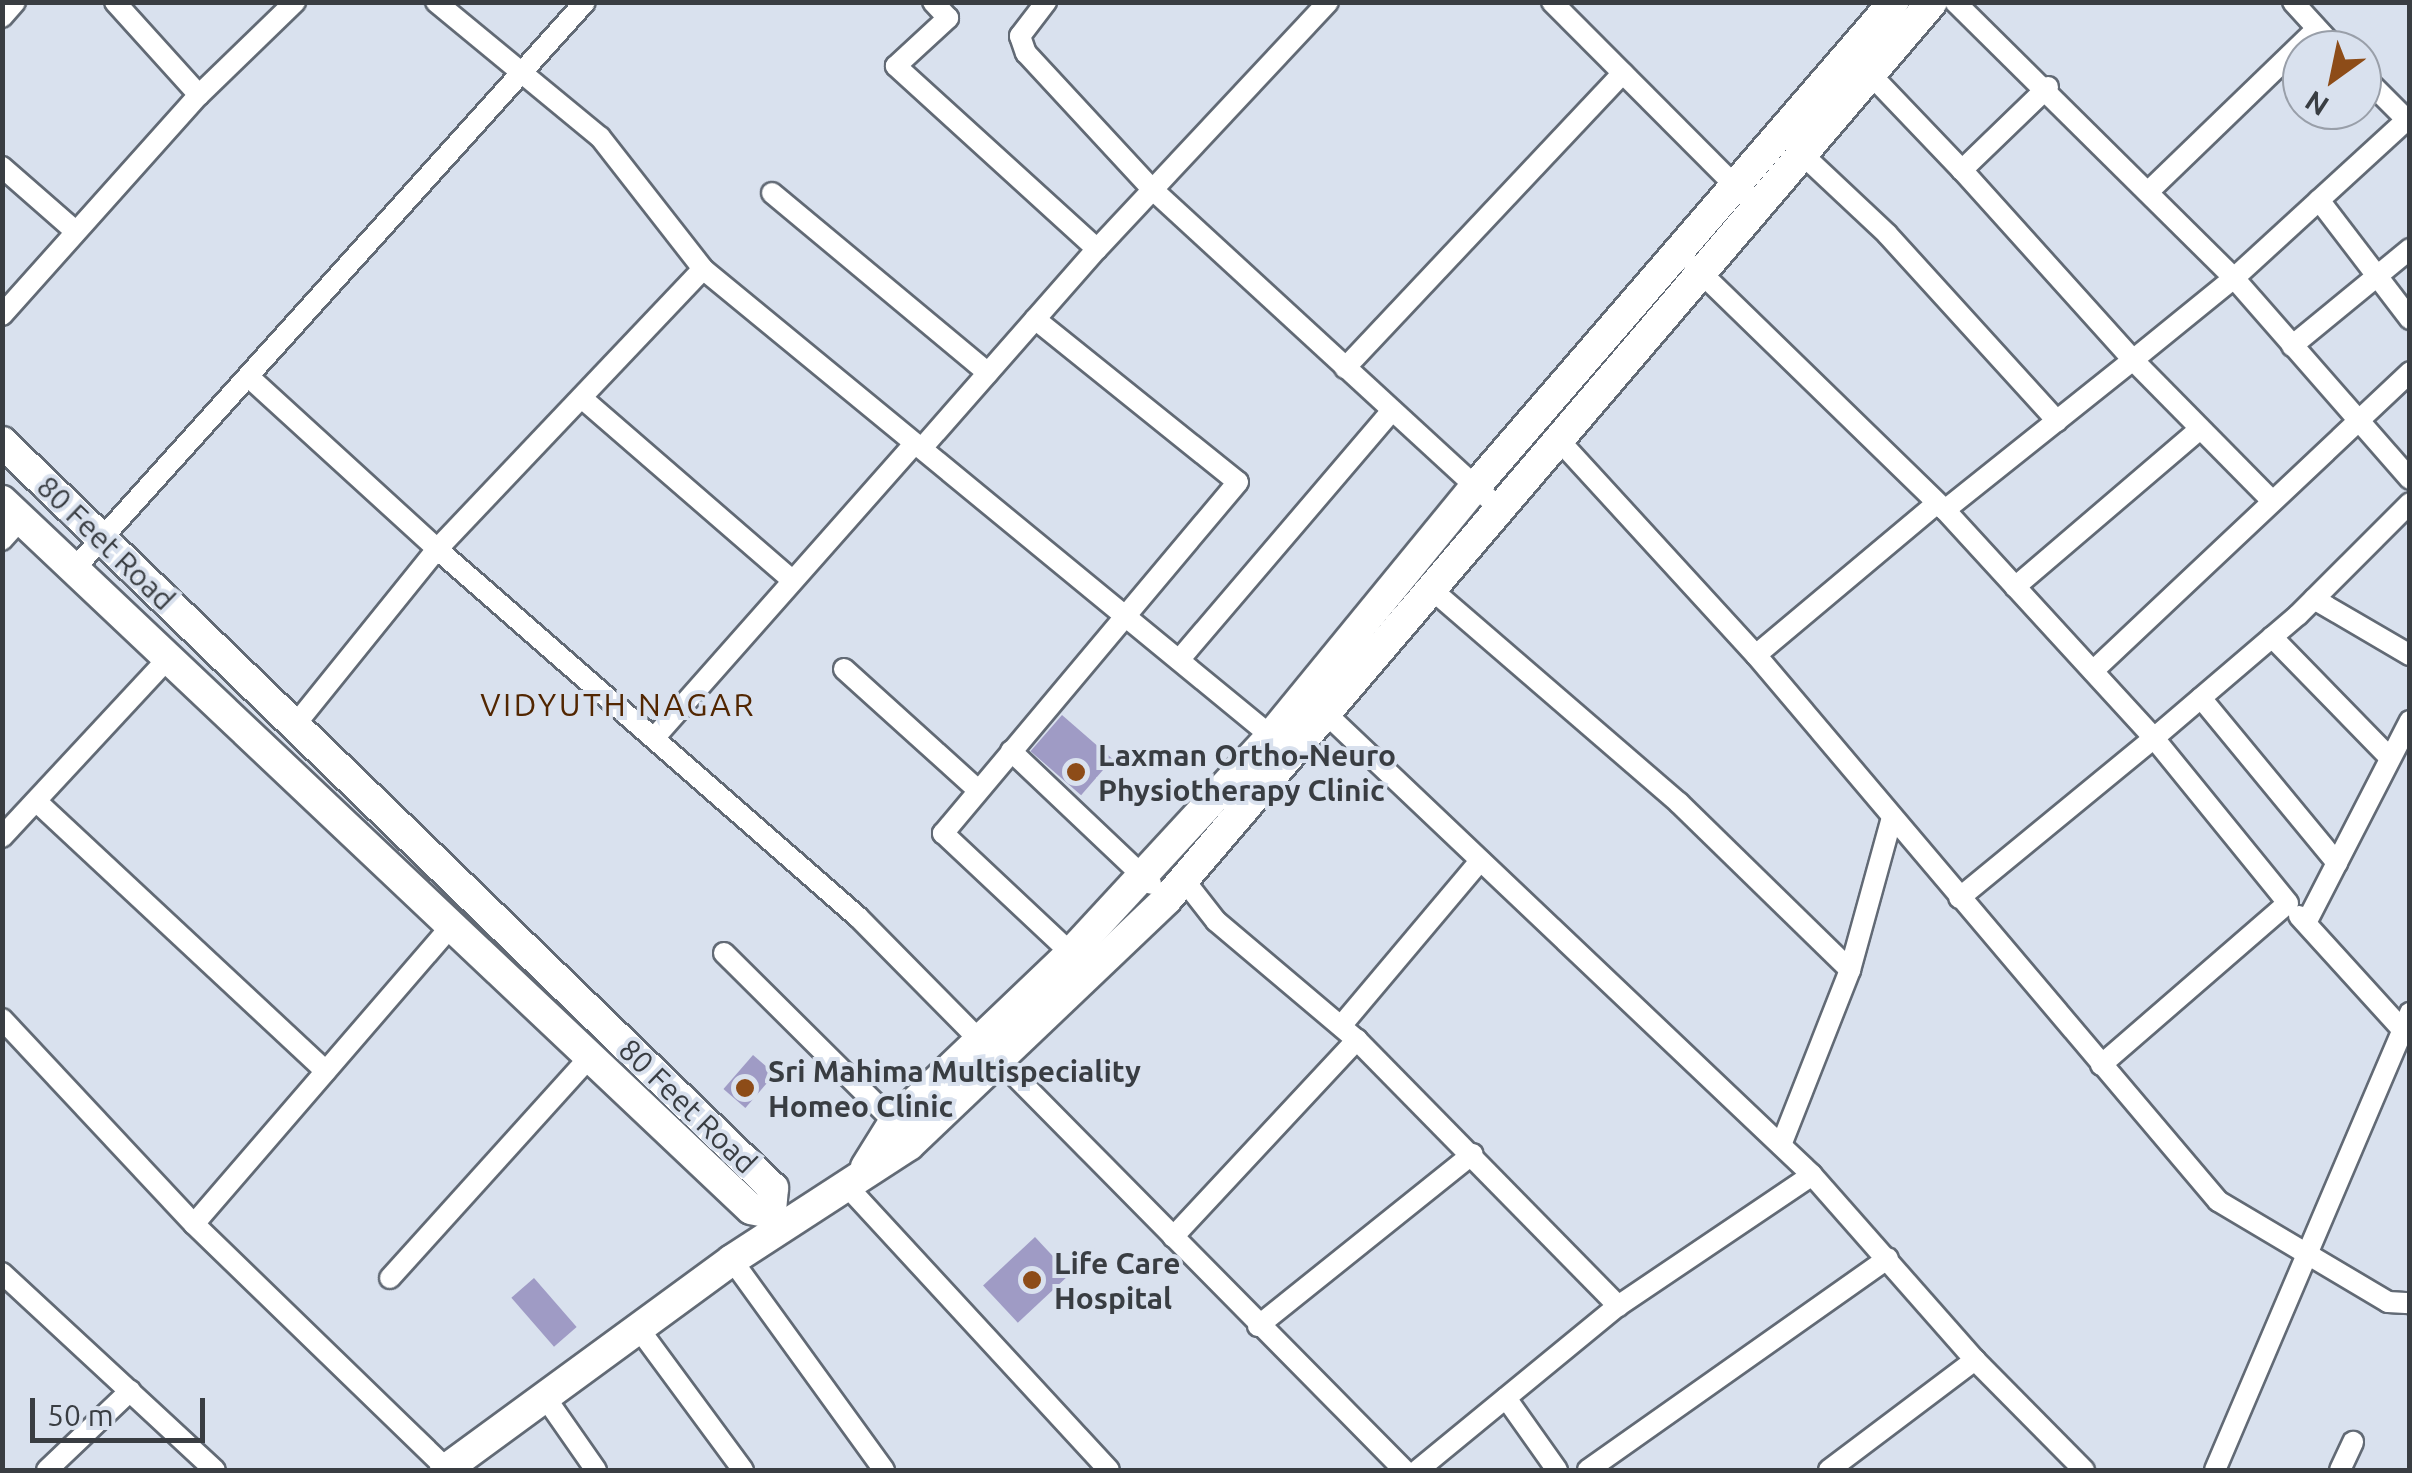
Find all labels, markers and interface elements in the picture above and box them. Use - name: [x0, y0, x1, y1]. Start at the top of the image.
- north arrow: [2282, 30, 2382, 130]
- text: N: [2299, 85, 2334, 123]
- street label: 80 Feet Road: [30, 468, 182, 618]
- district label: VIDYUTH NAGAR: [480, 685, 756, 723]
- place label: Laxman Ortho-Neuro Physiotherapy Clinic: [1098, 737, 1396, 808]
- marker: Laxman Ortho-Neuro Physiotherapy Clinic: [1063, 759, 1089, 785]
- street label: 80 Feet Road: [612, 1031, 764, 1181]
- place label: Sri Mahima Multispeciality Homeo Clinic: [768, 1053, 1141, 1124]
- marker: Sri Mahima Multispeciality Homeo Clinic: [732, 1075, 758, 1101]
- place label: Life Care Hospital: [1054, 1245, 1180, 1316]
- marker: Life Care Hospital: [1019, 1267, 1045, 1293]
- scale bar: [35, 1378, 210, 1440]
- text: 50 m: [47, 1398, 114, 1432]

